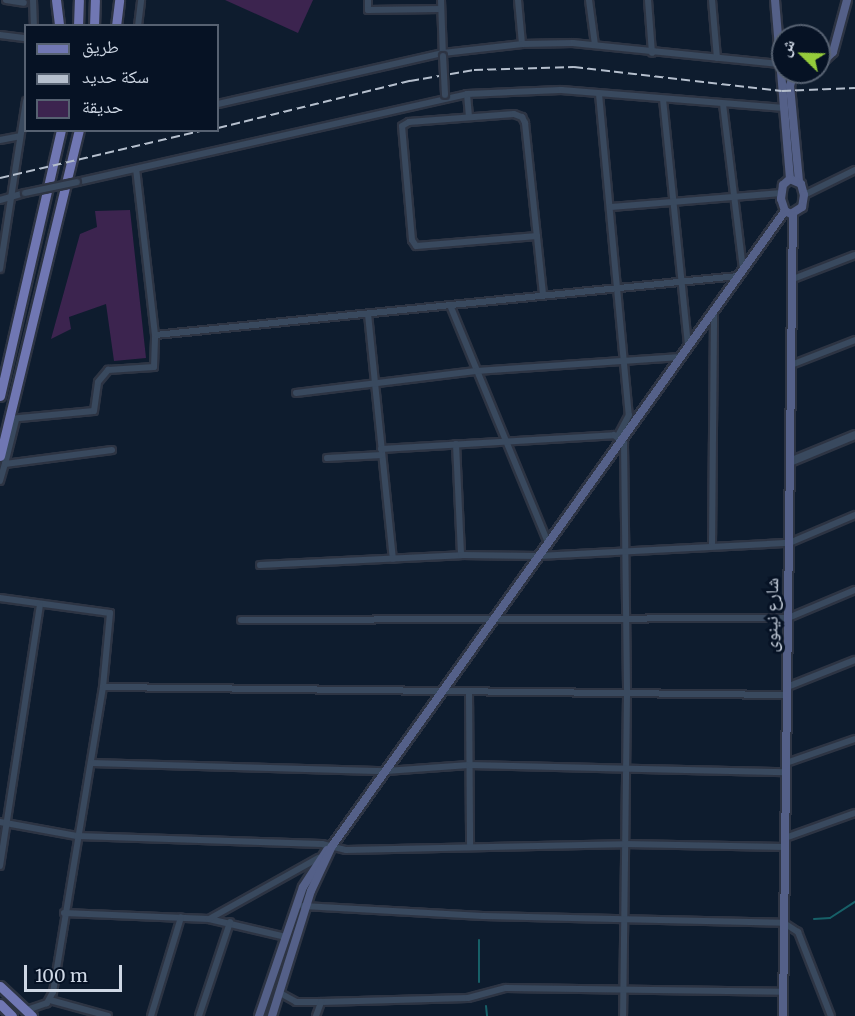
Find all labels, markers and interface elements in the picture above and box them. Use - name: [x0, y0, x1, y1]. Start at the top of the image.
- legend: [24, 24, 219, 132]
- north arrow: [771, 24, 831, 84]
- text: طريق: [82, 35, 119, 58]
- text: ش: [774, 36, 799, 59]
- text: سكة حديد: [82, 65, 149, 88]
- text: حديقة: [82, 95, 123, 118]
- street label: شارع نينوى: [761, 577, 783, 653]
- scale bar: [27, 953, 124, 991]
- text: 100 m: [35, 964, 88, 987]

